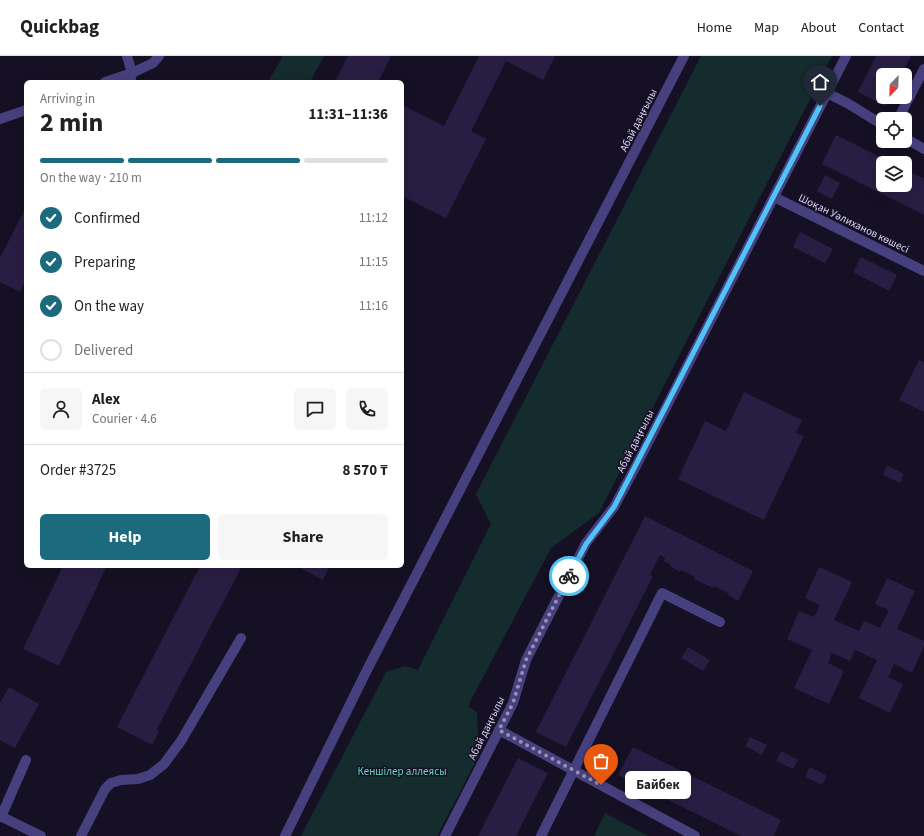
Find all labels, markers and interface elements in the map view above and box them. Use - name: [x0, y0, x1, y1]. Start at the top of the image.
- text: Quickbag: [20, 14, 99, 41]
- text: Home: [697, 18, 732, 38]
- text: Map: [754, 18, 779, 38]
- text: About: [801, 18, 836, 38]
- text: Contact: [858, 18, 904, 38]
- pin: [803, 65, 837, 106]
- north arrow: [876, 68, 912, 104]
- map controls: [876, 68, 912, 192]
- icon: home: [809, 71, 831, 93]
- street label: Абай даңғылы: [616, 86, 661, 154]
- text: Arriving in: [40, 90, 95, 108]
- text: 2 min: [40, 104, 103, 141]
- text: 11:31–11:36: [308, 104, 388, 125]
- button: locate: [876, 112, 912, 148]
- button: layers: [876, 156, 912, 192]
- text: On the way · 210 m: [40, 169, 142, 187]
- street label: Шоқан Уәлиханов көшесі: [796, 190, 912, 257]
- icon: check: [40, 207, 62, 229]
- text: Confirmed: [74, 208, 140, 229]
- text: 11:12: [359, 209, 388, 227]
- icon: check: [40, 251, 62, 273]
- text: Preparing: [74, 252, 135, 273]
- text: 11:15: [359, 253, 388, 271]
- icon: check: [40, 295, 62, 317]
- text: On the way: [74, 296, 144, 317]
- text: 11:16: [359, 297, 388, 315]
- text: Delivered: [74, 340, 133, 361]
- button: person: [40, 388, 82, 430]
- button: chat: [294, 388, 336, 430]
- button: phone: [346, 388, 388, 430]
- text: Alex: [92, 389, 120, 410]
- street label: Абай даңғылы: [613, 407, 658, 475]
- text: Courier · 4.6: [92, 410, 157, 428]
- text: Order #3725: [40, 460, 116, 481]
- text: 8 570 ₸: [342, 460, 388, 481]
- button: Help: [40, 514, 210, 560]
- button: Share: [218, 514, 388, 560]
- courier: [549, 556, 589, 596]
- icon: bike: [558, 565, 580, 587]
- street label: Абай даңғылы: [465, 694, 508, 763]
- pin: [584, 744, 618, 785]
- icon: bag: [590, 750, 612, 772]
- park label: Кеншілер аллеясы: [357, 764, 447, 779]
- callout: Байбек: [625, 771, 691, 799]
- text: Байбек: [636, 776, 680, 794]

